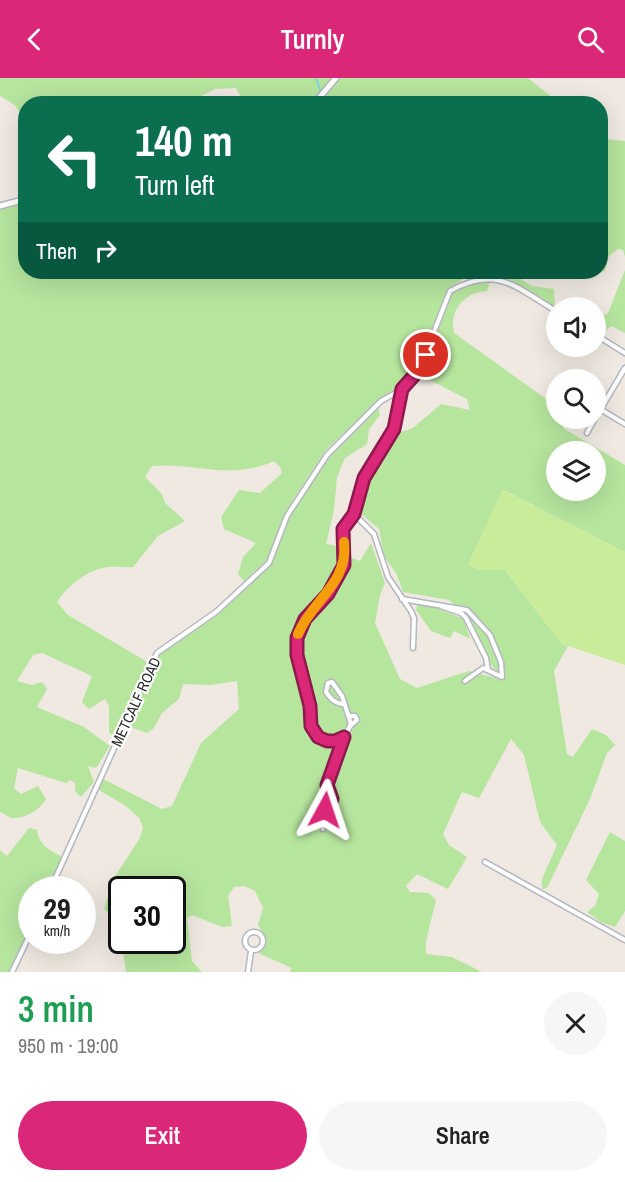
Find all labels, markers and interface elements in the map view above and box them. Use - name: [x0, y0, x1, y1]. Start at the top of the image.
- text: Turnly: [281, 21, 344, 57]
- icon: back: [18, 23, 51, 56]
- icon: search: [574, 23, 607, 56]
- text: 140 m: [135, 113, 233, 169]
- icon: left: [36, 120, 114, 198]
- text: Turn left: [135, 167, 214, 203]
- icon: right: [89, 234, 122, 267]
- text: Then: [36, 236, 77, 266]
- map controls: [546, 297, 606, 501]
- button: sound: [546, 297, 606, 357]
- pin: [400, 329, 451, 380]
- icon: arrive: [409, 338, 442, 371]
- button: search: [546, 369, 606, 429]
- button: layers: [546, 441, 606, 501]
- street label: METCALF ROAD: [106, 654, 165, 750]
- position arrow: [293, 778, 357, 842]
- speed limit sign: 30: [108, 876, 186, 954]
- text: 29: [43, 888, 71, 928]
- text: km/h: [44, 920, 70, 941]
- text: 3 min: [18, 985, 94, 1033]
- button: close: [544, 992, 607, 1055]
- text: 950 m · 19:00: [18, 1032, 118, 1059]
- button: Exit: [18, 1101, 307, 1170]
- button: Share: [319, 1101, 607, 1170]

